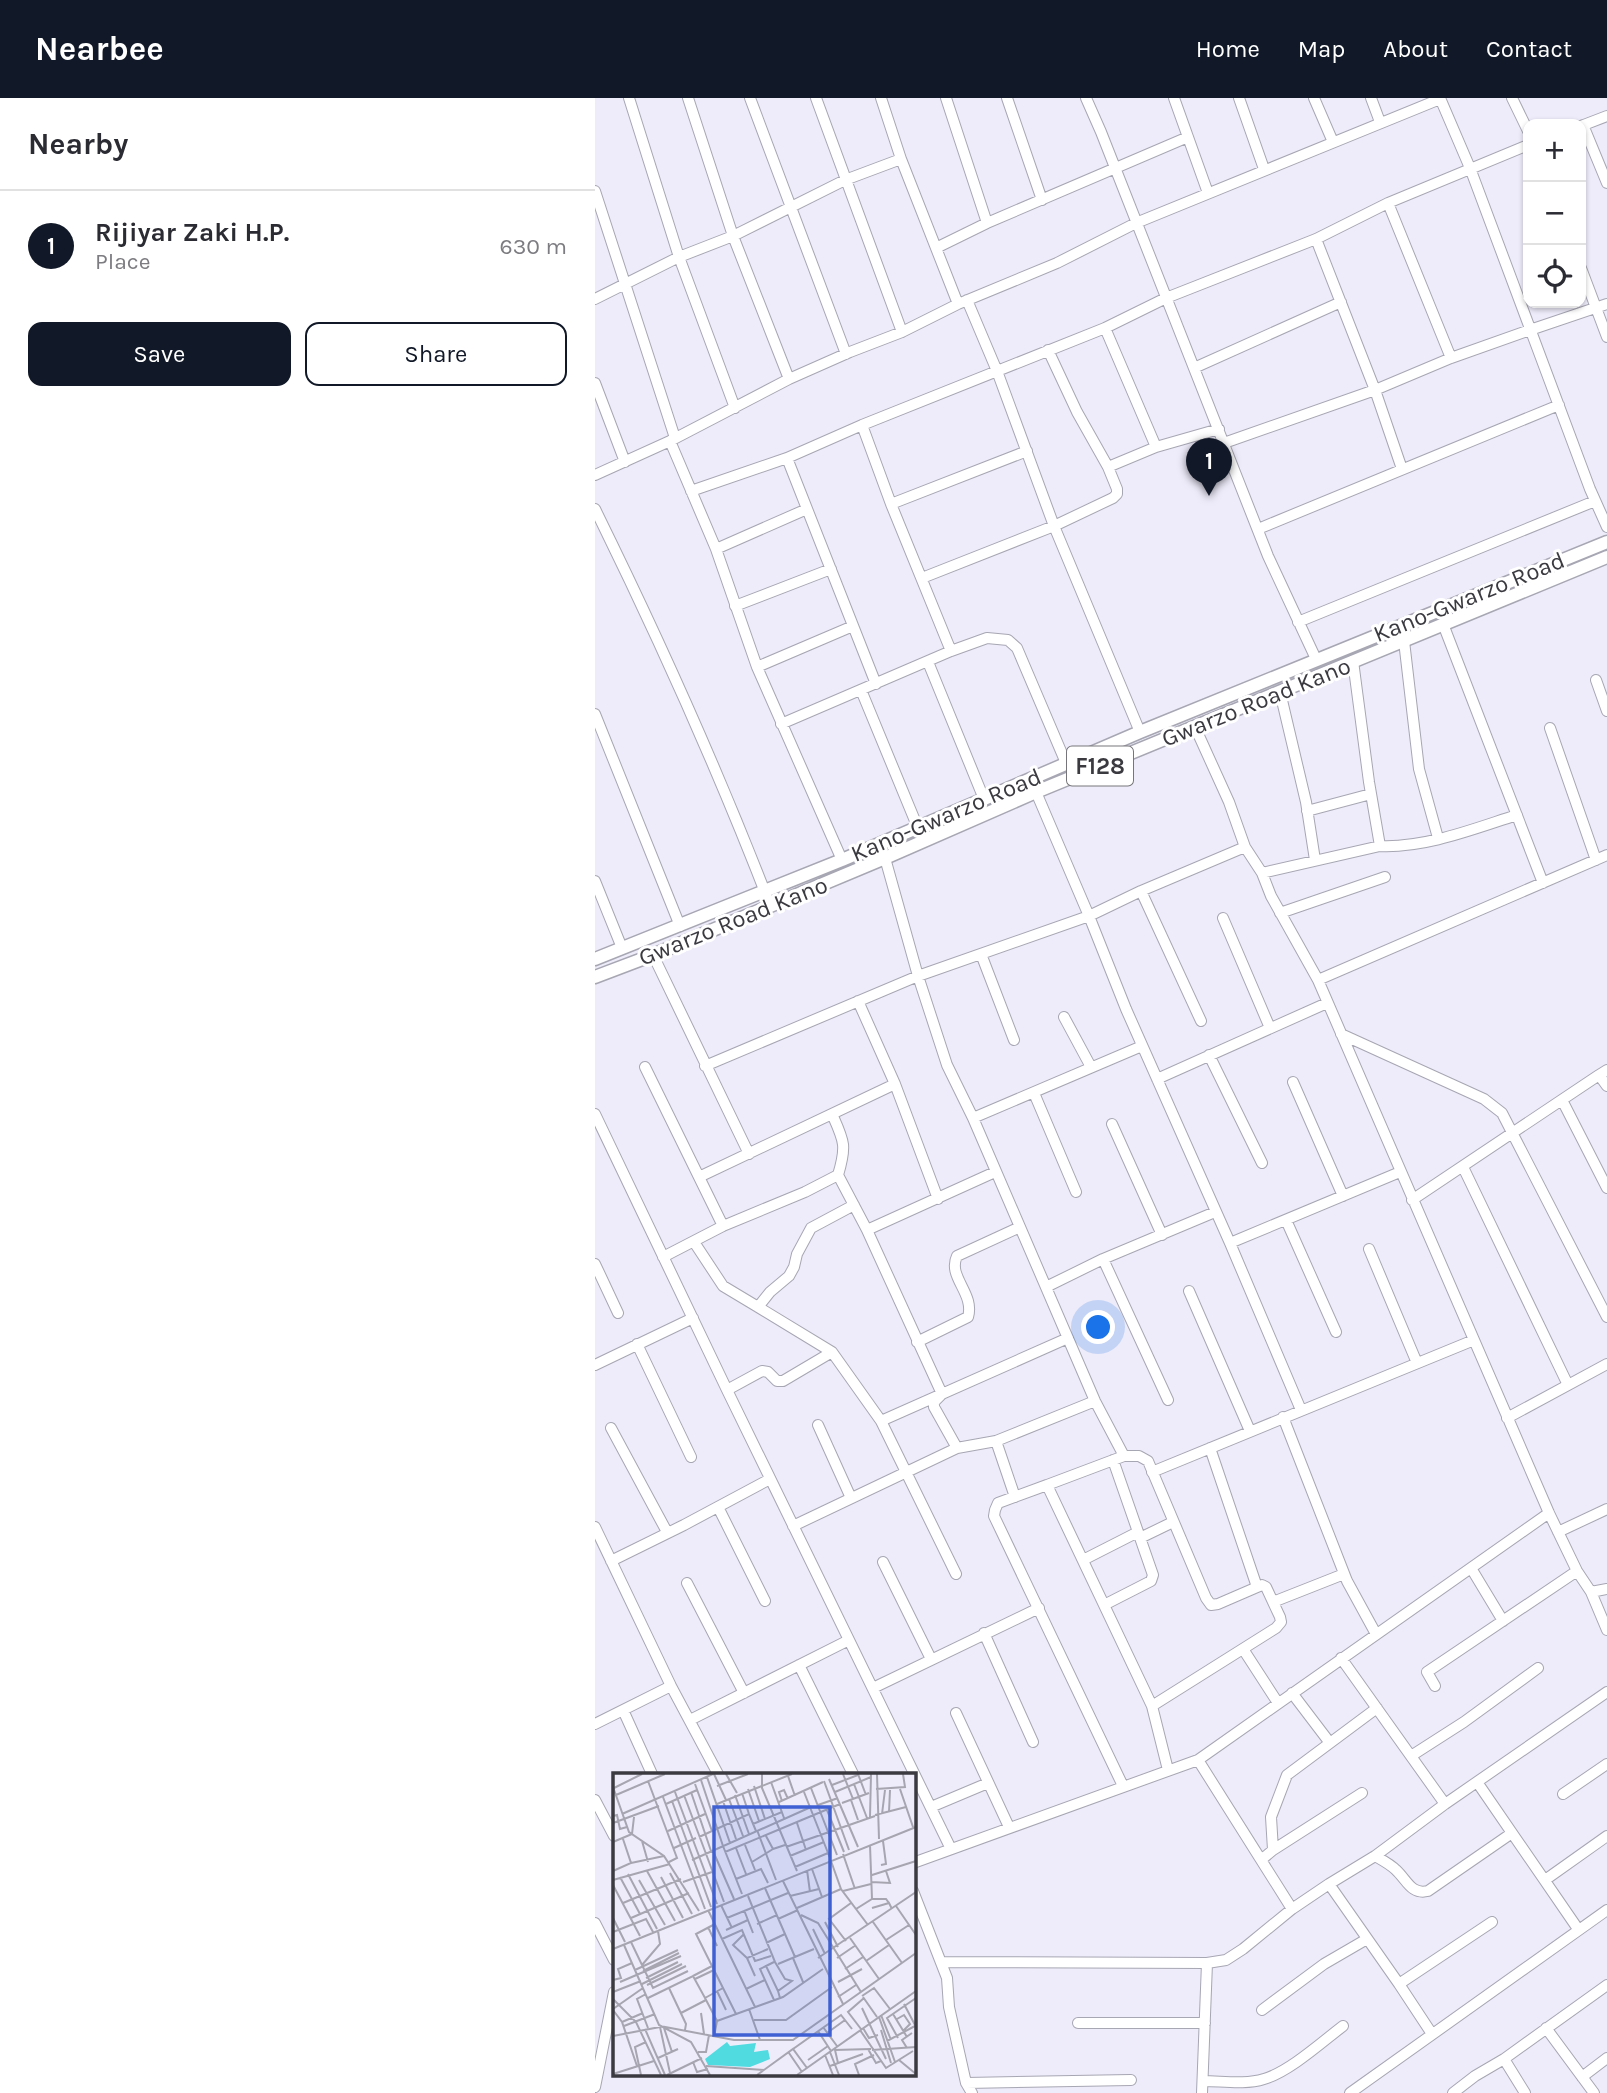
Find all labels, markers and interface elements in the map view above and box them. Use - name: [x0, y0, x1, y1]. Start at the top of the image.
- text: Nearbee: [35, 30, 164, 68]
- text: Home: [1196, 35, 1260, 63]
- text: Map: [1298, 35, 1345, 63]
- text: About: [1383, 35, 1448, 63]
- text: Contact: [1486, 35, 1572, 63]
- map controls: [1523, 119, 1586, 308]
- button: +: [1523, 119, 1586, 182]
- text: Nearby: [28, 126, 128, 162]
- button: −: [1523, 182, 1586, 245]
- text: Rijiyar Zaki H.P.: [95, 217, 289, 248]
- text: 1: [47, 233, 55, 260]
- text: 630 m: [500, 233, 567, 260]
- button: locate: [1523, 245, 1586, 308]
- text: Place: [95, 248, 151, 275]
- button: Save: [28, 322, 291, 386]
- button: Share: [305, 322, 567, 386]
- pin: 1: [1186, 438, 1232, 496]
- street label: Kano-Gwarzo Road: [1369, 546, 1569, 648]
- street label: Gwarzo Road Kano: [1157, 651, 1355, 753]
- road number: F128: [1067, 746, 1133, 786]
- street label: Kano-Gwarzo Road: [847, 762, 1045, 868]
- street label: Gwarzo Road Kano: [634, 870, 832, 972]
- your location: [1081, 1310, 1115, 1344]
- inset map: [613, 1773, 915, 2076]

